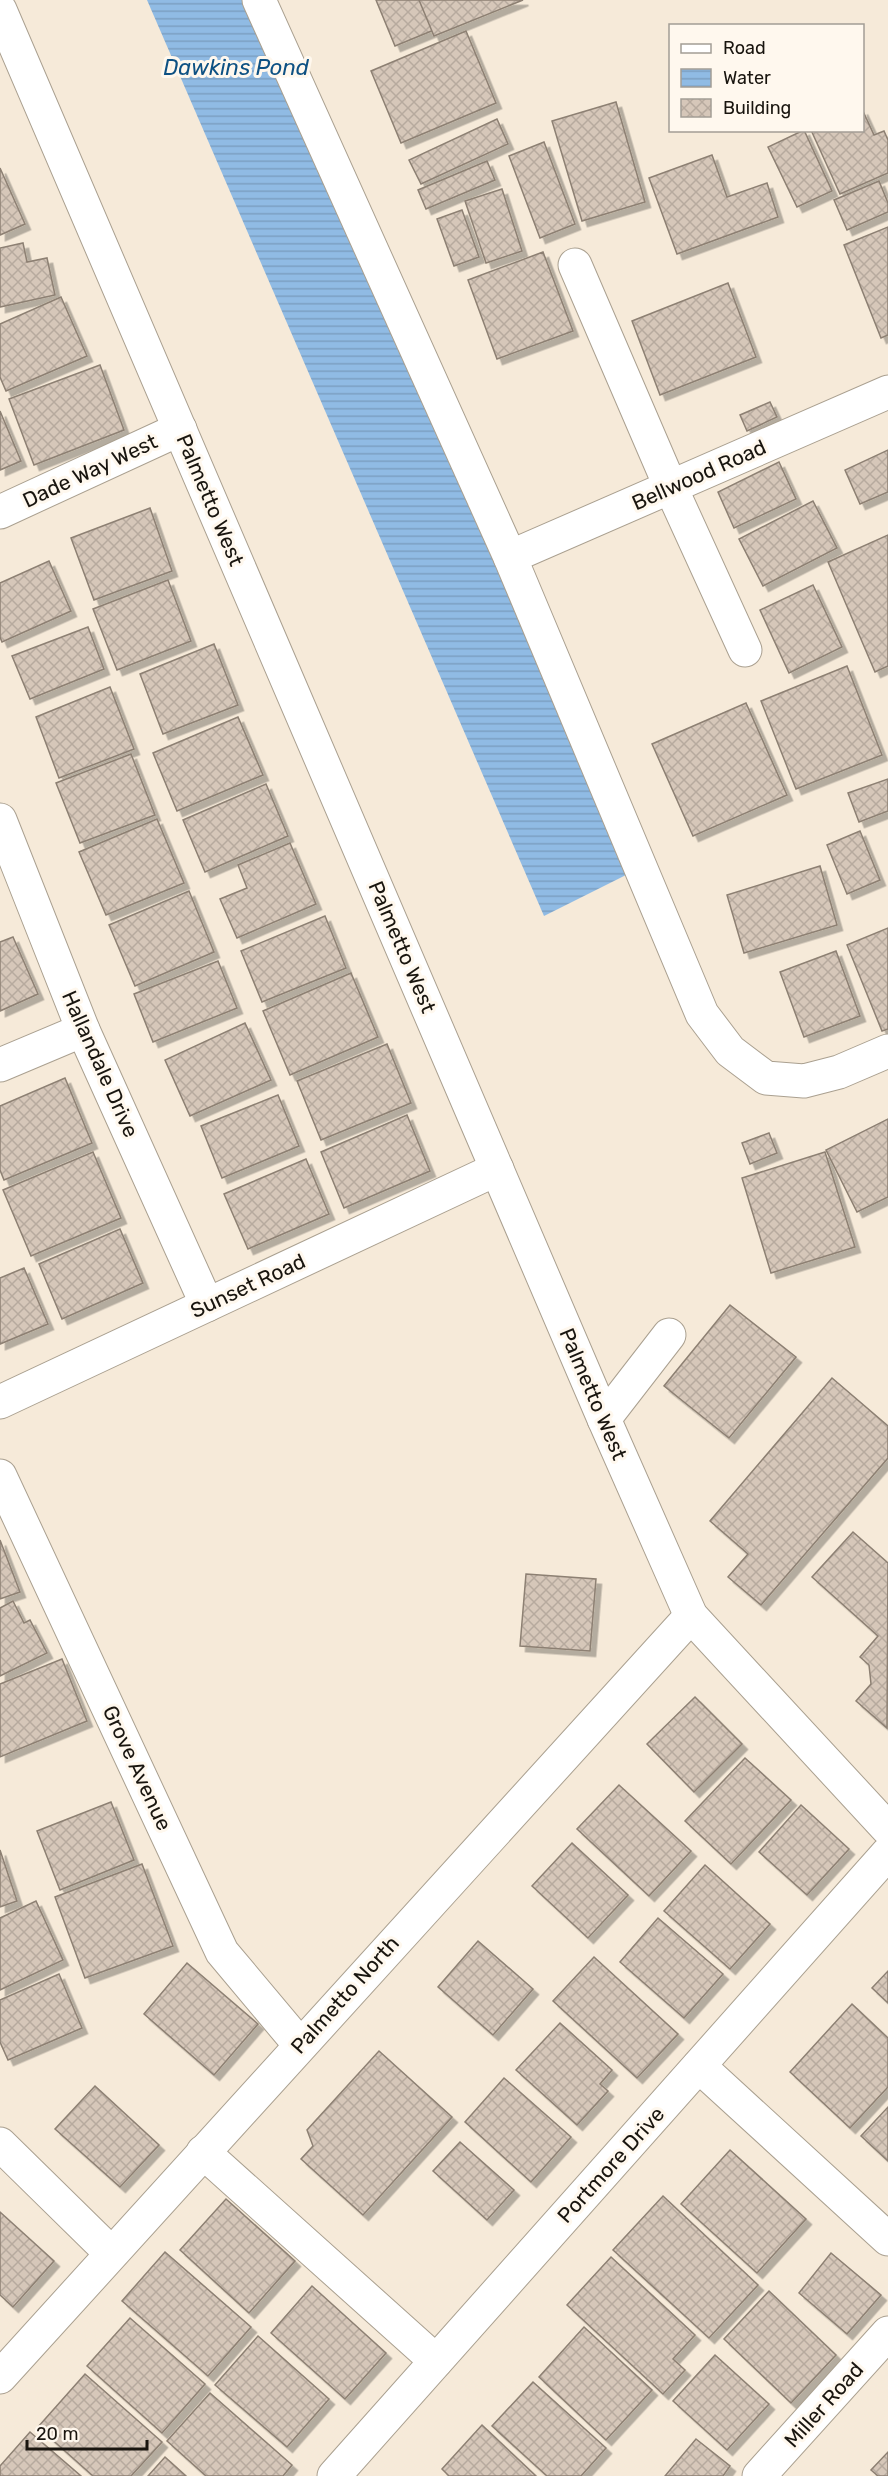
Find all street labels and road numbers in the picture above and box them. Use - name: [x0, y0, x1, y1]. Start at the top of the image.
- street label: Dade Way West: [18, 428, 161, 513]
- street label: Palmetto West: [171, 430, 249, 569]
- street label: Bellwood Road: [628, 434, 770, 515]
- street label: Palmetto West: [363, 877, 441, 1016]
- street label: Hallandale Drive: [57, 987, 144, 1141]
- street label: Sunset Road: [186, 1248, 309, 1323]
- street label: Palmetto West: [554, 1324, 632, 1463]
- street label: Grove Avenue: [98, 1701, 177, 1834]
- street label: Palmetto North: [285, 1931, 404, 2059]
- street label: Portmore Drive: [552, 2101, 669, 2228]
- street label: Miller Road: [779, 2357, 868, 2452]

